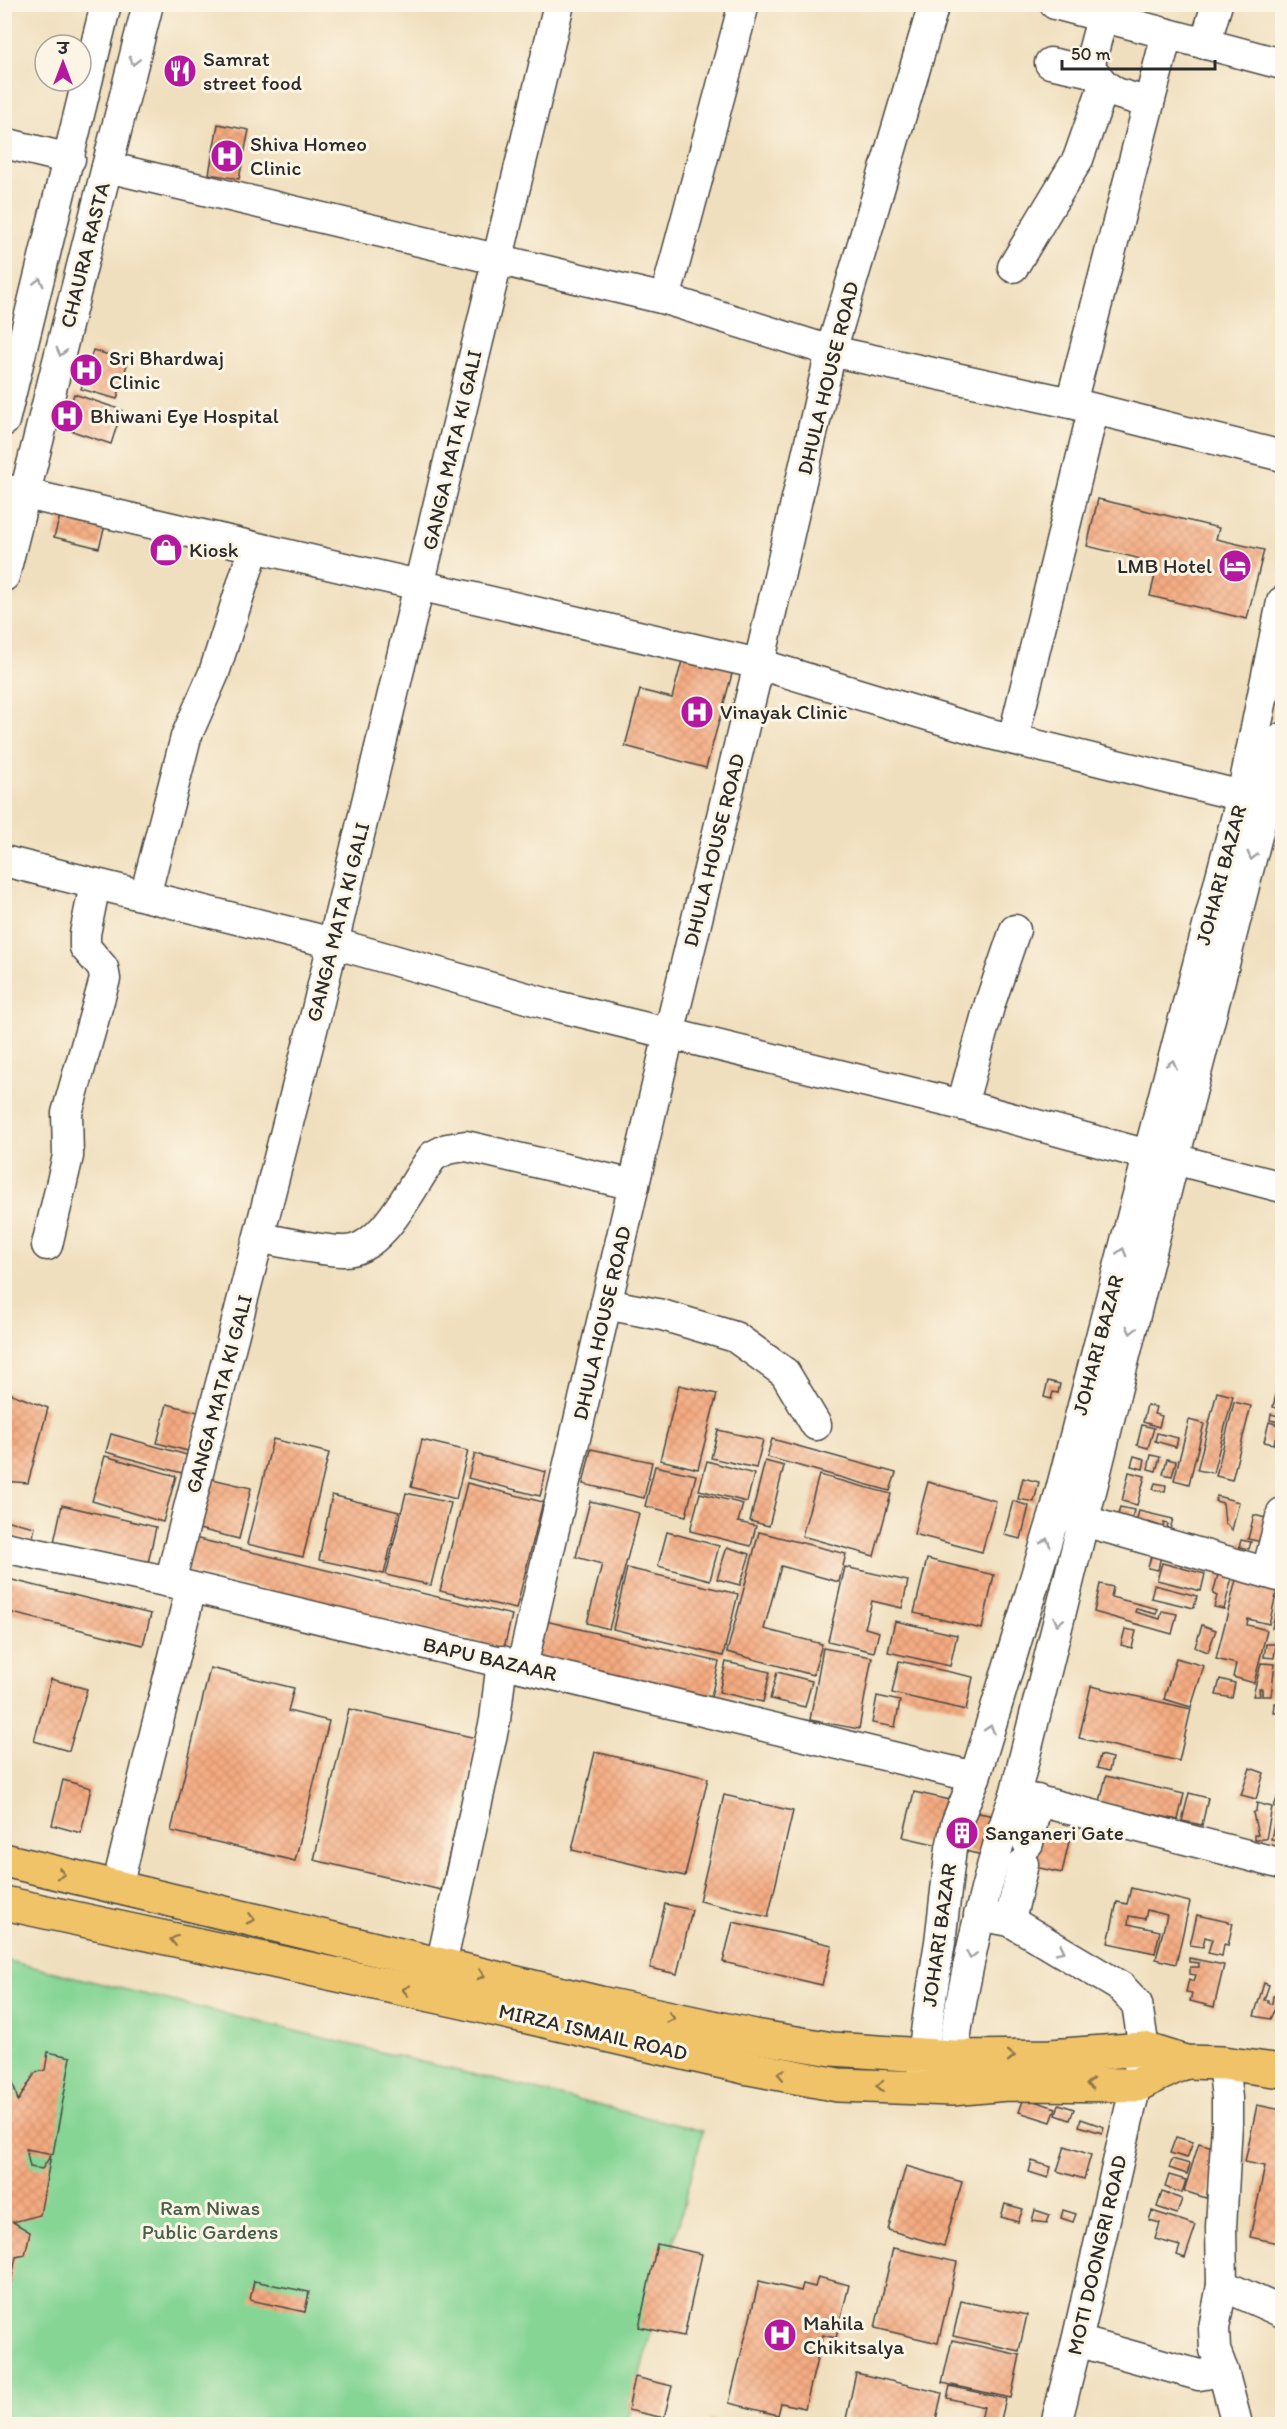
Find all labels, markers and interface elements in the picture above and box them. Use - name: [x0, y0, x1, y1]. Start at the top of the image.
- north arrow: [33, 33, 93, 93]
- scale bar: [1062, 33, 1215, 71]
- text: उ: [56, 39, 70, 58]
- text: 50 m: [1071, 43, 1111, 65]
- place label: Samrat street food: [203, 46, 302, 95]
- restaurant icon: Samrat street food: [162, 53, 198, 89]
- one-way arrow: [129, 55, 141, 66]
- place label: Shiva Homeo Clinic: [250, 131, 367, 180]
- hospital icon: Shiva Homeo Clinic: [209, 138, 245, 174]
- street label: CHAURA RASTA: [54, 179, 115, 331]
- one-way arrow: [31, 278, 44, 288]
- street label: DHULA HOUSE ROAD: [791, 278, 864, 477]
- place label: Sri Bhardwaj Clinic: [109, 345, 224, 394]
- one-way arrow: [56, 347, 69, 357]
- street label: GANGA MATA KI GALI: [416, 347, 487, 552]
- hospital icon: Sri Bhardwaj Clinic: [68, 352, 104, 388]
- hospital icon: Bhiwani Eye Hospital: [49, 398, 85, 434]
- place label: Bhiwani Eye Hospital: [90, 403, 279, 428]
- shop icon: Kiosk: [148, 532, 184, 568]
- place label: Kiosk: [189, 537, 239, 562]
- hotel icon: LMB Hotel: [1217, 548, 1253, 584]
- place label: LMB Hotel: [1117, 553, 1212, 578]
- hospital icon: Vinayak Clinic: [679, 694, 715, 730]
- place label: Vinayak Clinic: [720, 699, 848, 724]
- street label: DHULA HOUSE ROAD: [677, 750, 750, 949]
- street label: JOHARI BAZAR: [1190, 802, 1251, 948]
- street label: GANGA MATA KI GALI: [301, 820, 374, 1024]
- one-way arrow: [1247, 851, 1260, 861]
- one-way arrow: [1164, 1059, 1177, 1069]
- street label: DHULA HOUSE ROAD: [567, 1223, 636, 1422]
- one-way arrow: [1115, 1247, 1128, 1257]
- street label: JOHARI BAZAR: [1067, 1272, 1128, 1418]
- street label: GANGA MATA KI GALI: [180, 1292, 257, 1496]
- one-way arrow: [1125, 1325, 1138, 1335]
- one-way arrow: [1039, 1537, 1051, 1548]
- one-way arrow: [1053, 1616, 1066, 1626]
- street label: BAPU BAZAAR: [421, 1631, 559, 1686]
- one-way arrow: [983, 1724, 995, 1735]
- building icon: Sanganeri Gate: [944, 1815, 980, 1851]
- place label: Sanganeri Gate: [985, 1820, 1124, 1845]
- street label: JOHARI BAZAR: [916, 1862, 961, 2008]
- one-way arrow: [56, 1866, 66, 1879]
- one-way arrow: [246, 1911, 256, 1924]
- one-way arrow: [170, 1934, 180, 1947]
- one-way arrow: [1054, 1943, 1065, 1955]
- one-way arrow: [965, 1950, 978, 1960]
- one-way arrow: [476, 1967, 486, 1980]
- one-way arrow: [401, 1984, 411, 1997]
- street label: MIRZA ISMAIL ROAD: [496, 1998, 690, 2065]
- one-way arrow: [666, 2011, 676, 2024]
- one-way arrow: [1007, 2050, 1016, 2062]
- one-way arrow: [776, 2068, 786, 2081]
- one-way arrow: [1085, 2078, 1094, 2090]
- one-way arrow: [876, 2080, 885, 2092]
- street label: MOTI DOONGRI ROAD: [1061, 2153, 1132, 2357]
- park label: Ram Niwas Public Gardens: [142, 2195, 278, 2244]
- place label: Mahila Chikitsalya: [803, 2310, 904, 2359]
- hospital icon: Mahila Chikitsalya: [762, 2317, 798, 2353]

